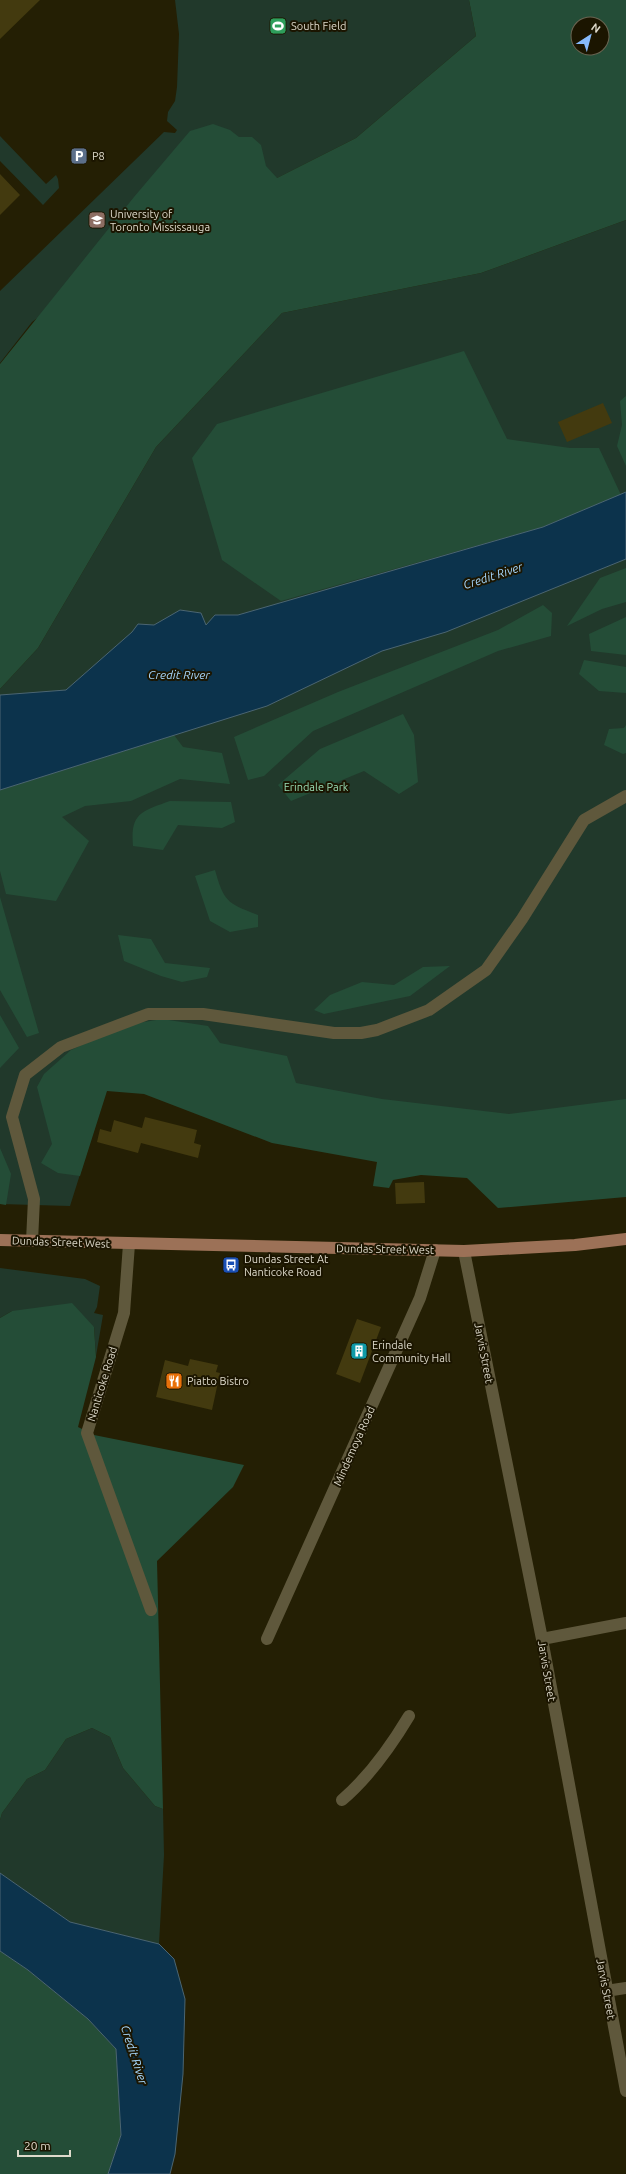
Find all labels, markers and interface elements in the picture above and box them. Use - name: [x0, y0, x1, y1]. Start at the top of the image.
- sports icon: South Field: [268, 16, 288, 36]
- north arrow: [570, 16, 610, 56]
- place label: South Field: [291, 20, 346, 32]
- text: N: [589, 21, 603, 35]
- parking icon: P8: [69, 146, 89, 166]
- place label: P8: [92, 150, 105, 162]
- place label: University of Toronto Mississauga: [110, 208, 210, 233]
- school or university icon: University of Toronto Mississauga: [87, 210, 107, 230]
- water label: Credit River: [461, 560, 525, 591]
- water label: Credit River: [148, 668, 210, 681]
- park label: Erindale Park: [284, 781, 349, 793]
- street label: Dundas Street West: [12, 1234, 111, 1250]
- street label: Dundas Street West: [336, 1242, 435, 1256]
- place label: Dundas Street At Nanticoke Road: [244, 1253, 329, 1278]
- bus stop icon: Dundas Street At Nanticoke Road: [221, 1255, 241, 1275]
- street label: Jarvis Street: [472, 1322, 496, 1385]
- place label: Erindale Community Hall: [372, 1339, 451, 1364]
- building icon: Erindale Community Hall: [349, 1341, 369, 1361]
- street label: Nanticoke Road: [85, 1345, 119, 1423]
- restaurant icon: Piatto Bistro: [164, 1371, 184, 1391]
- place label: Piatto Bistro: [187, 1375, 249, 1387]
- street label: Mindemoya Road: [331, 1404, 377, 1488]
- street label: Jarvis Street: [536, 1640, 558, 1703]
- street label: Jarvis Street: [594, 1958, 618, 2021]
- water label: Credit River: [119, 2023, 150, 2087]
- scale bar: [18, 2132, 70, 2158]
- text: 20 m: [24, 2139, 51, 2152]

